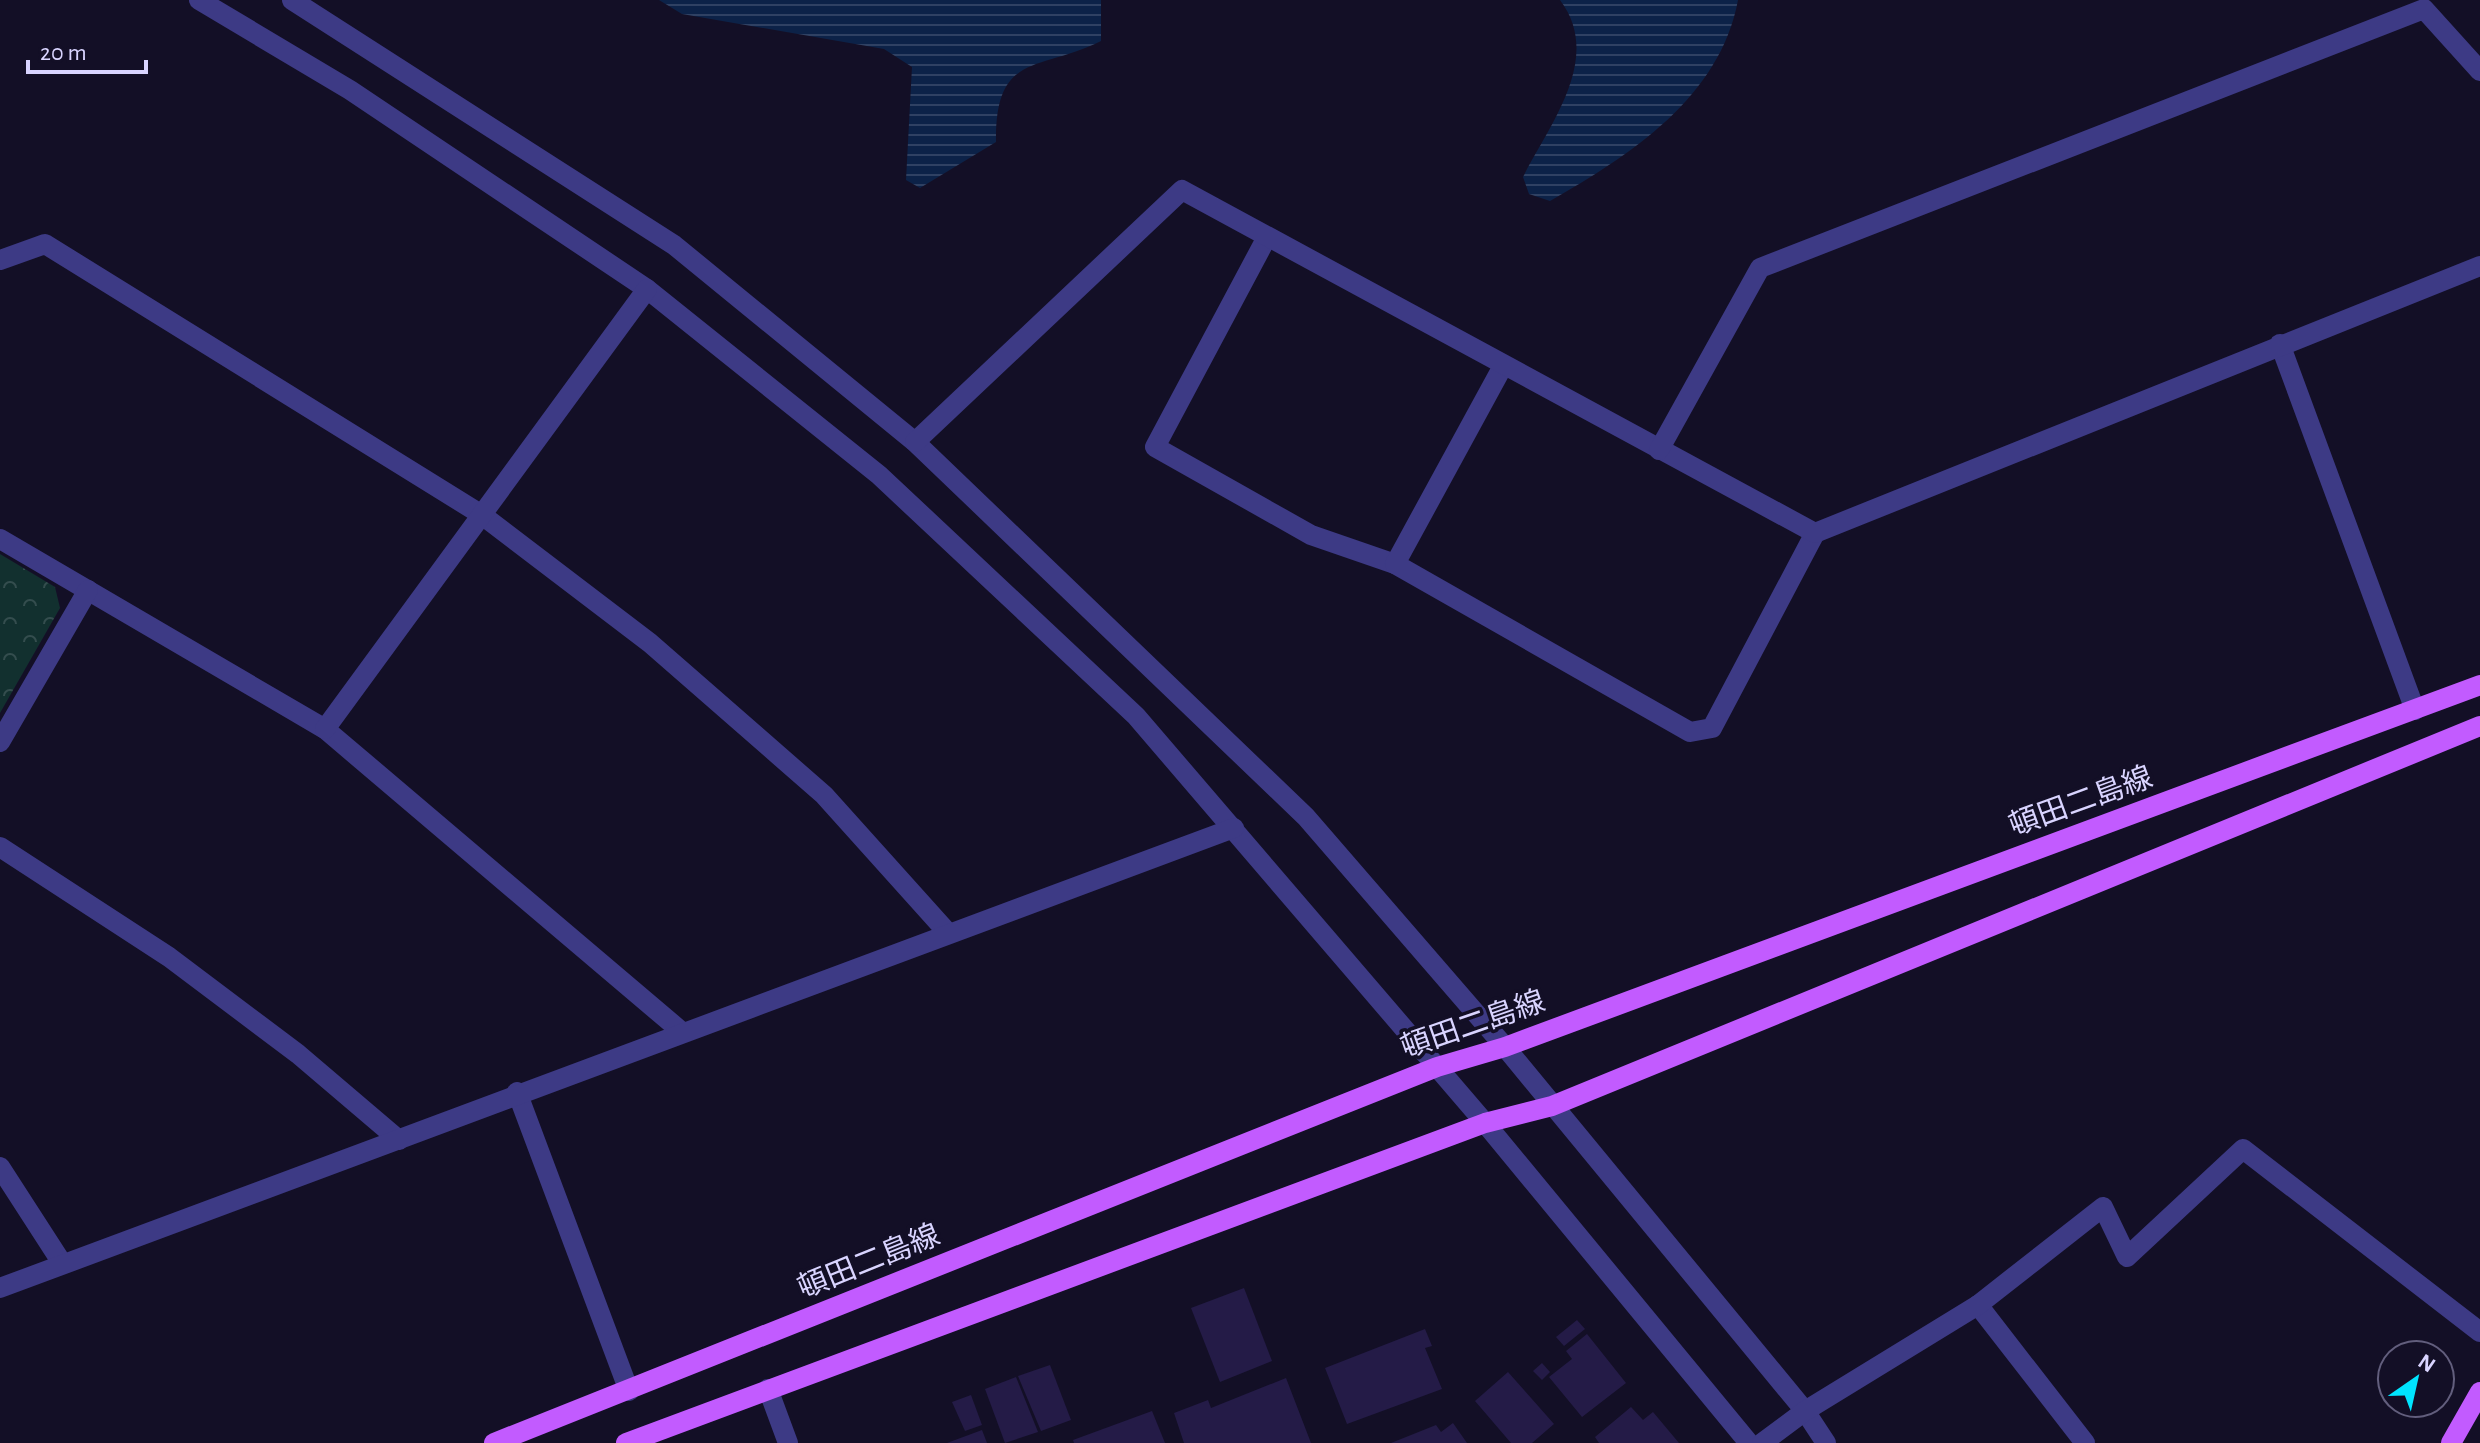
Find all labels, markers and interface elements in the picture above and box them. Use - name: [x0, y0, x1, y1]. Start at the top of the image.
- scale bar: [28, 24, 146, 74]
- text: 20 m: [40, 41, 87, 65]
- street label: 頓田二島線: [2005, 760, 2157, 842]
- street label: 頓田二島線: [1397, 985, 1549, 1064]
- street label: 頓田二島線: [793, 1218, 944, 1304]
- north arrow: [2376, 1339, 2456, 1419]
- text: N: [2414, 1350, 2439, 1377]

